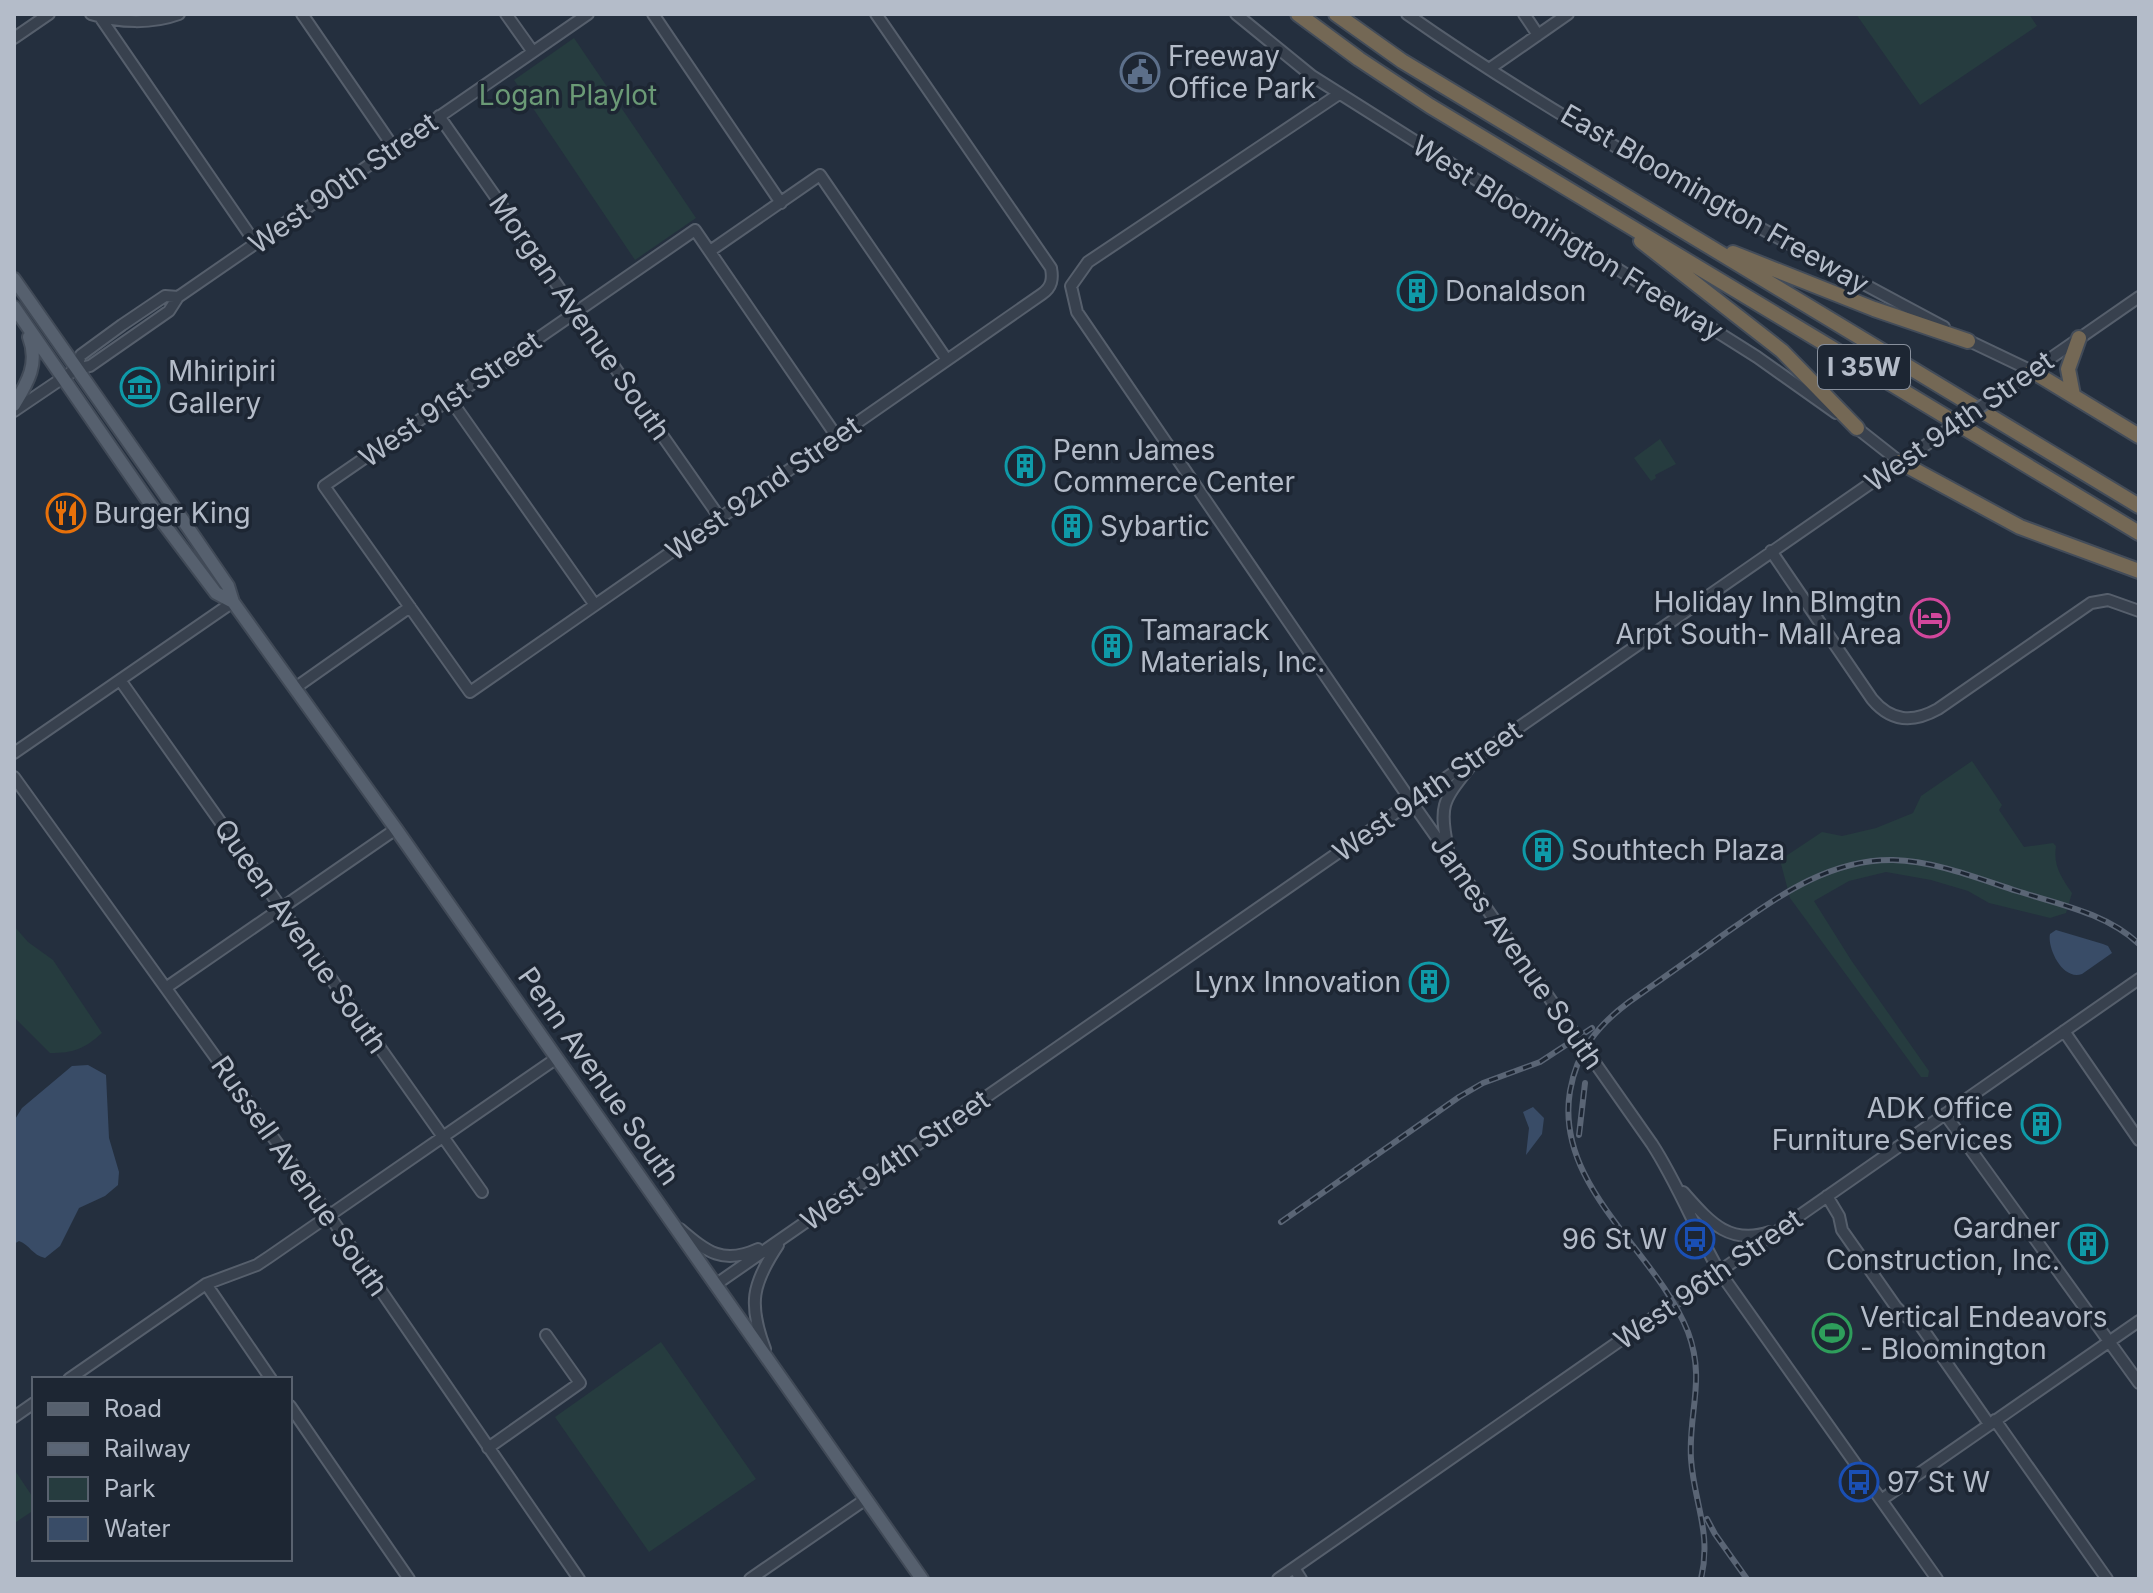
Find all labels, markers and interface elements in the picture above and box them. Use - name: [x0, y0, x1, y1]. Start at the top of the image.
- place label: Freeway Office Park: [1168, 39, 1316, 105]
- public building icon: Freeway Office Park: [1119, 51, 1161, 93]
- park label: Logan Playlot: [479, 78, 657, 112]
- street label: East Bloomington Freeway: [1555, 97, 1875, 301]
- street label: West 90th Street: [242, 105, 444, 261]
- street label: West Bloomington Freeway: [1406, 128, 1730, 348]
- street label: Morgan Avenue South: [482, 187, 678, 447]
- building icon: Donaldson: [1396, 270, 1438, 312]
- place label: Donaldson: [1445, 274, 1586, 308]
- street label: West 91st Street: [353, 324, 547, 474]
- street label: West 94th Street: [1858, 343, 2060, 499]
- road number: I 35W: [1818, 345, 1910, 389]
- place label: Mhiripiri Gallery: [168, 354, 276, 420]
- museum icon: Mhiripiri Gallery: [119, 366, 161, 408]
- street label: West 92nd Street: [659, 408, 867, 568]
- place label: Penn James Commerce Center: [1053, 433, 1295, 499]
- building icon: Penn James Commerce Center: [1004, 445, 1046, 487]
- restaurant icon: Burger King: [45, 492, 87, 534]
- place label: Burger King: [94, 496, 251, 530]
- building icon: Sybartic: [1051, 505, 1093, 547]
- place label: Sybartic: [1100, 509, 1210, 543]
- place label: Holiday Inn Blmgtn Arpt South- Mall Area: [1616, 585, 1902, 651]
- hotel icon: Holiday Inn Blmgtn Arpt South- Mall Area: [1909, 597, 1951, 639]
- place label: Tamarack Materials, Inc.: [1140, 613, 1325, 679]
- building icon: Tamarack Materials, Inc.: [1091, 625, 1133, 667]
- street label: West 94th Street: [1326, 713, 1528, 869]
- street label: Queen Avenue South: [207, 812, 395, 1060]
- street label: James Avenue South: [1423, 828, 1611, 1076]
- building icon: Southtech Plaza: [1522, 829, 1564, 871]
- place label: Southtech Plaza: [1571, 833, 1785, 867]
- street label: Penn Avenue South: [511, 960, 687, 1192]
- building icon: Lynx Innovation: [1408, 961, 1450, 1003]
- place label: Lynx Innovation: [1194, 965, 1401, 999]
- street label: Russell Avenue South: [204, 1049, 396, 1303]
- street label: West 94th Street: [794, 1082, 996, 1238]
- place label: ADK Office Furniture Services: [1772, 1091, 2013, 1157]
- building icon: ADK Office Furniture Services: [2020, 1103, 2062, 1145]
- street label: West 96th Street: [1607, 1202, 1809, 1356]
- place label: Gardner Construction, Inc.: [1826, 1211, 2060, 1277]
- bus stop icon: 96 St W: [1674, 1218, 1716, 1260]
- place label: 96 St W: [1562, 1222, 1667, 1256]
- building icon: Gardner Construction, Inc.: [2067, 1223, 2109, 1265]
- place label: Vertical Endeavors - Bloomington: [1860, 1300, 2108, 1366]
- sports icon: Vertical Endeavors - Bloomington: [1811, 1312, 1853, 1354]
- legend: [32, 1377, 292, 1561]
- text: Road: [104, 1394, 162, 1423]
- text: Railway: [104, 1434, 191, 1463]
- bus stop icon: 97 St W: [1838, 1461, 1880, 1503]
- place label: 97 St W: [1887, 1465, 1990, 1499]
- text: Park: [104, 1474, 155, 1503]
- text: Water: [104, 1514, 171, 1543]

